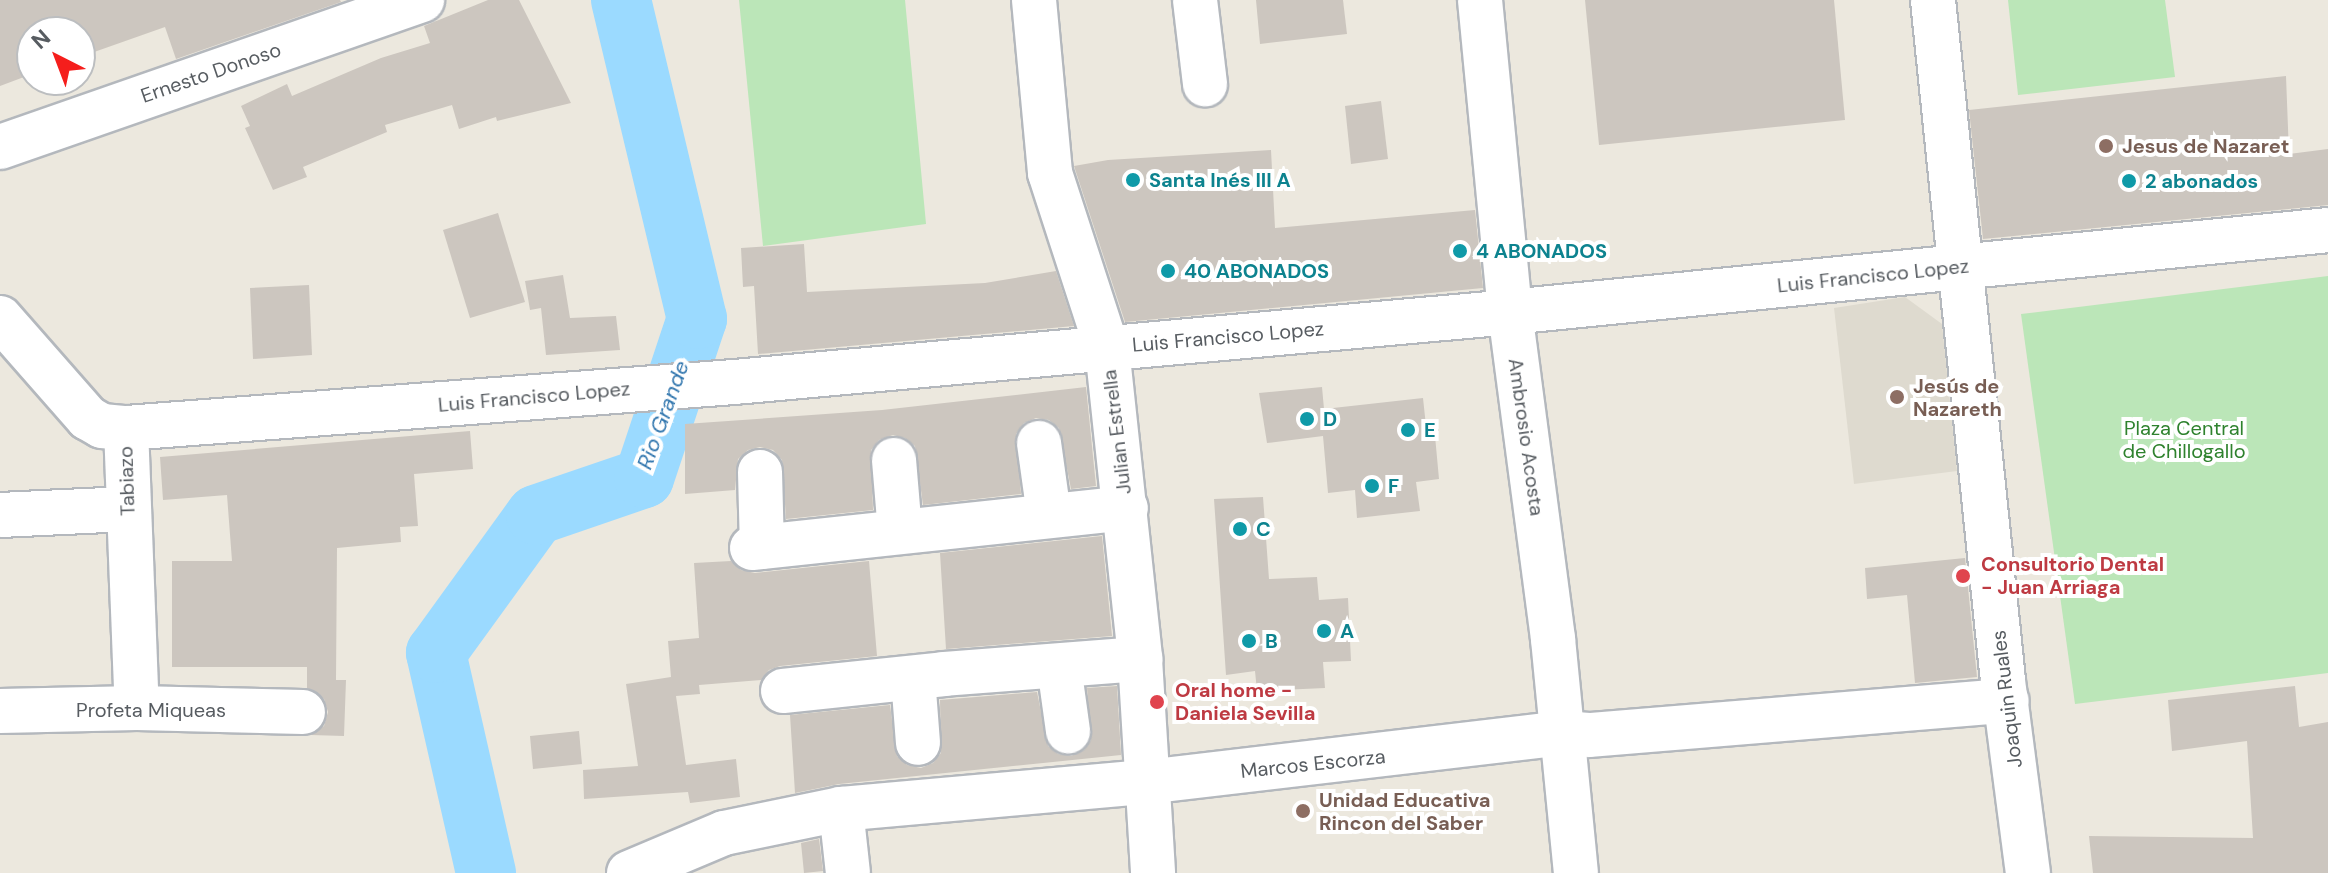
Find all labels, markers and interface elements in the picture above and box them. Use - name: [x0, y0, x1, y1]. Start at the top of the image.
- north arrow: [16, 16, 96, 96]
- text: N: [25, 23, 57, 55]
- street label: Ernesto Donoso: [138, 38, 284, 108]
- place label: Jesus de Nazaret: [2122, 134, 2289, 158]
- marker: Jesus de Nazaret: [2097, 137, 2115, 155]
- place label: Santa Inés III A: [1149, 168, 1291, 192]
- place label: 2 abonados: [2145, 169, 2258, 193]
- marker: Santa Inés III A: [1124, 171, 1142, 189]
- marker: 2 abonados: [2120, 172, 2138, 190]
- place label: 4 ABONADOS: [1476, 239, 1607, 263]
- marker: 4 ABONADOS: [1451, 242, 1469, 260]
- street label: Luis Francisco Lopez: [1776, 254, 1970, 298]
- place label: 40 ABONADOS: [1184, 259, 1329, 283]
- marker: 40 ABONADOS: [1159, 262, 1177, 280]
- street label: Luis Francisco Lopez: [1131, 317, 1325, 357]
- water label: Rio Grande: [631, 357, 695, 473]
- street label: Ambrosio Acosta: [1503, 357, 1549, 517]
- street label: Julian Estrella: [1097, 368, 1137, 496]
- place label: Jesús de Nazareth: [1913, 374, 2002, 421]
- street label: Luis Francisco Lopez: [437, 377, 631, 417]
- marker: Jesús de Nazareth: [1888, 388, 1906, 406]
- place label: D: [1323, 407, 1337, 431]
- marker: D: [1298, 410, 1316, 428]
- park label: Plaza Central de Chillogallo: [2122, 417, 2246, 464]
- place label: E: [1424, 418, 1436, 442]
- marker: E: [1399, 421, 1417, 439]
- street label: Tabiazo: [114, 446, 140, 516]
- place label: F: [1388, 474, 1399, 498]
- marker: F: [1363, 477, 1381, 495]
- place label: C: [1256, 517, 1271, 541]
- marker: C: [1231, 520, 1249, 538]
- place label: Consultorio Dental - Juan Arriaga: [1981, 552, 2164, 599]
- marker: Consultorio Dental - Juan Arriaga: [1952, 565, 1974, 587]
- place label: A: [1340, 619, 1354, 643]
- marker: A: [1315, 622, 1333, 640]
- place label: B: [1265, 629, 1278, 653]
- street label: Joaquin Ruales: [1987, 629, 2027, 769]
- marker: B: [1240, 632, 1258, 650]
- place label: Oral home - Daniela Sevilla: [1175, 678, 1315, 725]
- marker: Oral home - Daniela Sevilla: [1146, 691, 1168, 713]
- street label: Profeta Miqueas: [76, 698, 226, 722]
- street label: Marcos Escorza: [1239, 744, 1387, 784]
- place label: Unidad Educativa Rincon del Saber: [1319, 788, 1491, 835]
- marker: Unidad Educativa Rincon del Saber: [1294, 802, 1312, 820]

